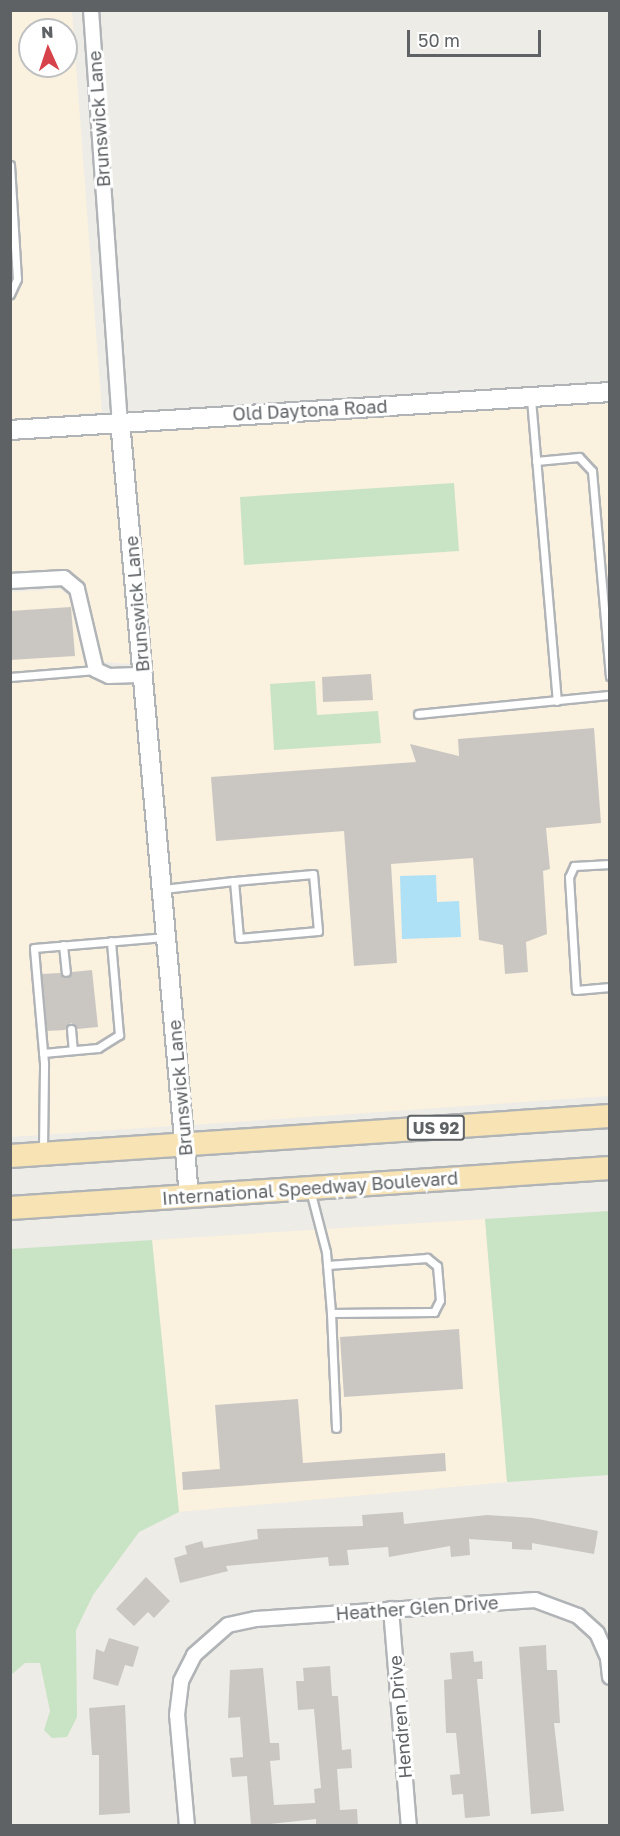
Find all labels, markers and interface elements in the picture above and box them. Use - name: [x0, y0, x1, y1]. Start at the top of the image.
- north arrow: [18, 18, 78, 78]
- scale bar: [410, 18, 544, 56]
- text: N: [41, 22, 54, 42]
- text: 50 m: [418, 29, 460, 51]
- street label: Brunswick Lane: [83, 50, 115, 188]
- street label: Old Daytona Road: [232, 395, 388, 425]
- street label: Brunswick Lane: [120, 535, 154, 673]
- street label: Brunswick Lane: [163, 1019, 197, 1157]
- road number: US 92: [406, 1115, 466, 1141]
- street label: International Speedway Boulevard: [161, 1167, 459, 1209]
- street label: Heather Glen Drive: [335, 1592, 499, 1624]
- street label: Hendren Drive: [384, 1654, 416, 1780]

